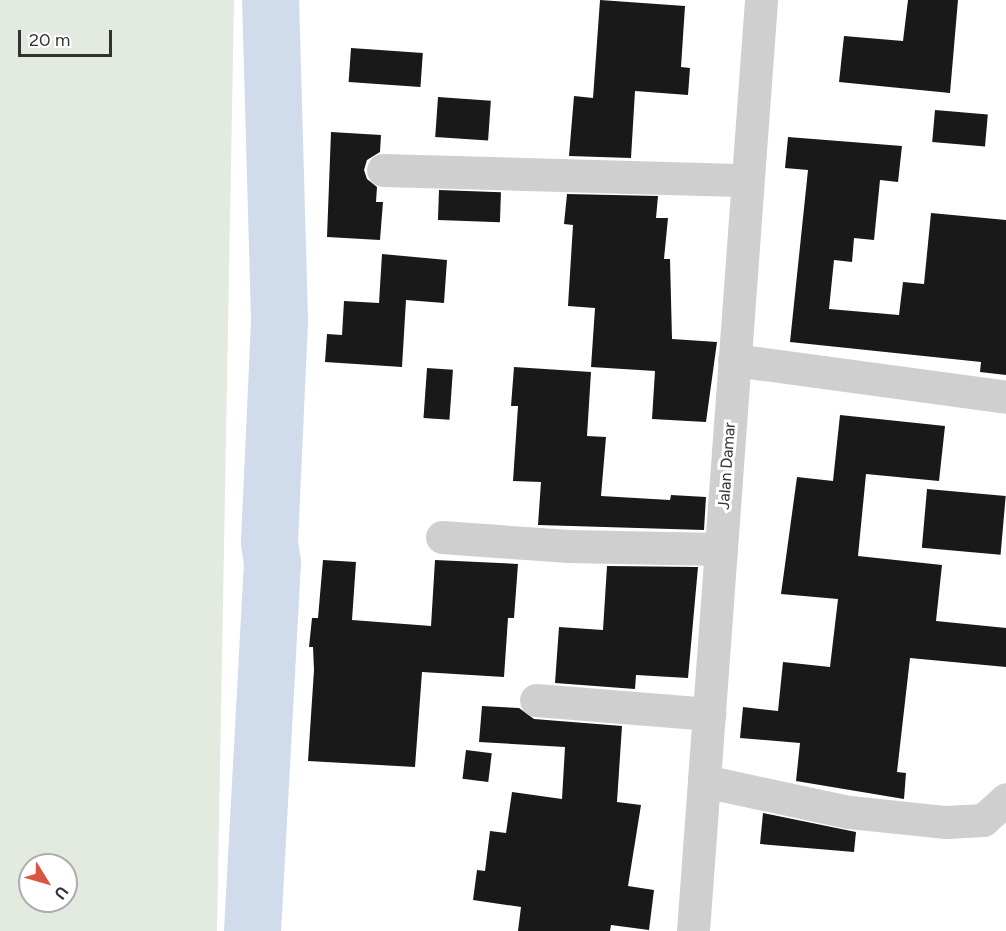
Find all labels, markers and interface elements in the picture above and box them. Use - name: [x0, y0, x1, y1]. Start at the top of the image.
- scale bar: [21, 18, 116, 56]
- text: 20 m: [29, 29, 70, 51]
- street label: Jalan Damar: [714, 422, 740, 510]
- north arrow: [18, 853, 78, 913]
- text: U: [50, 883, 72, 903]

